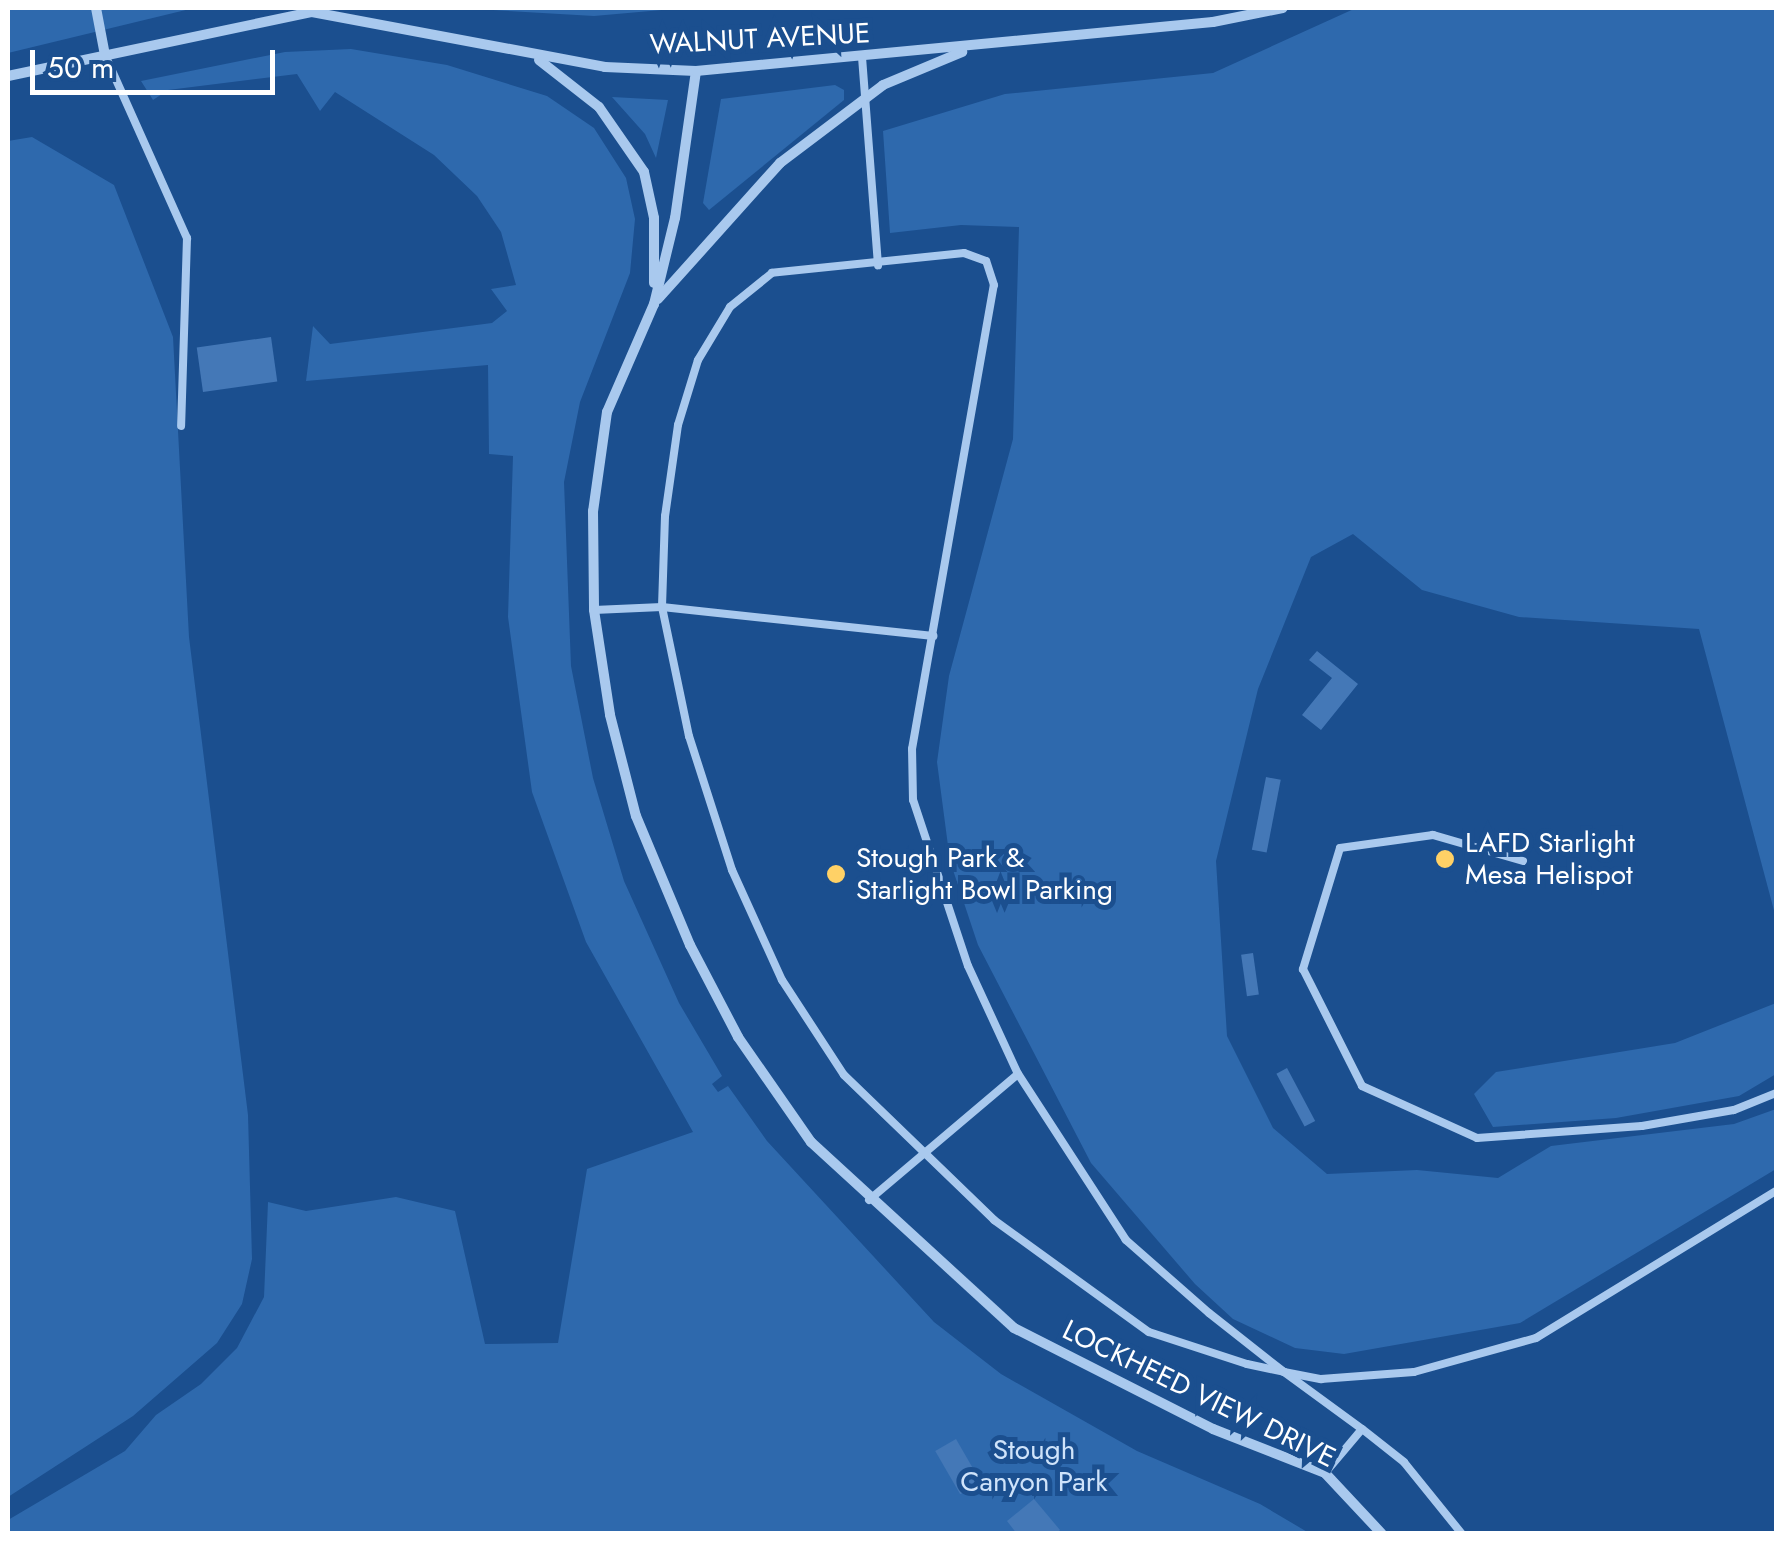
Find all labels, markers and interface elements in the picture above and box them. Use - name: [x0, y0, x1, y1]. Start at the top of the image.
- street label: WALNUT AVENUE: [649, 16, 871, 62]
- scale bar: [35, 30, 280, 92]
- text: 50 m: [47, 46, 114, 89]
- place label: LAFD Starlight Mesa Helispot: [1465, 826, 1635, 892]
- place label: Stough Park & Starlight Bowl Parking: [856, 841, 1113, 907]
- marker: LAFD Starlight Mesa Helispot: [1434, 848, 1456, 870]
- marker: Stough Park & Starlight Bowl Parking: [825, 863, 847, 885]
- street label: LOCKHEED VIEW DRIVE: [1057, 1313, 1341, 1475]
- park label: Stough Canyon Park: [960, 1433, 1108, 1499]

